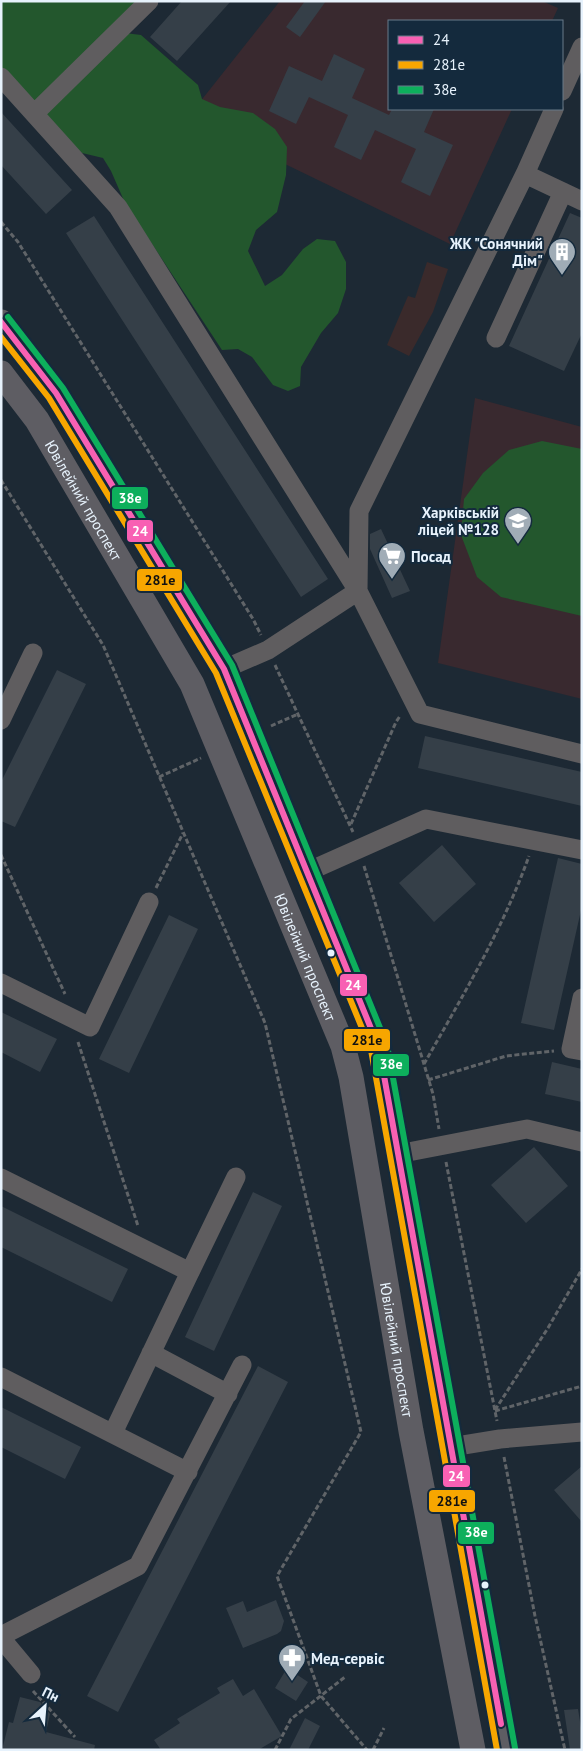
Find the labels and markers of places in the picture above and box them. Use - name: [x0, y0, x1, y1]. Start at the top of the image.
- place label: ЖК "Сонячний Дім": [449, 234, 543, 270]
- building icon: ЖК "Сонячний Дім": [547, 237, 577, 276]
- place label: Харківській ліцей №128: [417, 503, 499, 539]
- school or university icon: Харківській ліцей №128: [503, 506, 533, 545]
- supermarket icon: Посад: [377, 541, 407, 580]
- place label: Посад: [411, 547, 452, 566]
- unlabelled marker: [326, 948, 336, 958]
- unlabelled marker: [480, 1580, 490, 1590]
- pharmacy icon: Мед-сервіс: [277, 1643, 307, 1682]
- place label: Мед-сервіс: [311, 1649, 385, 1668]

